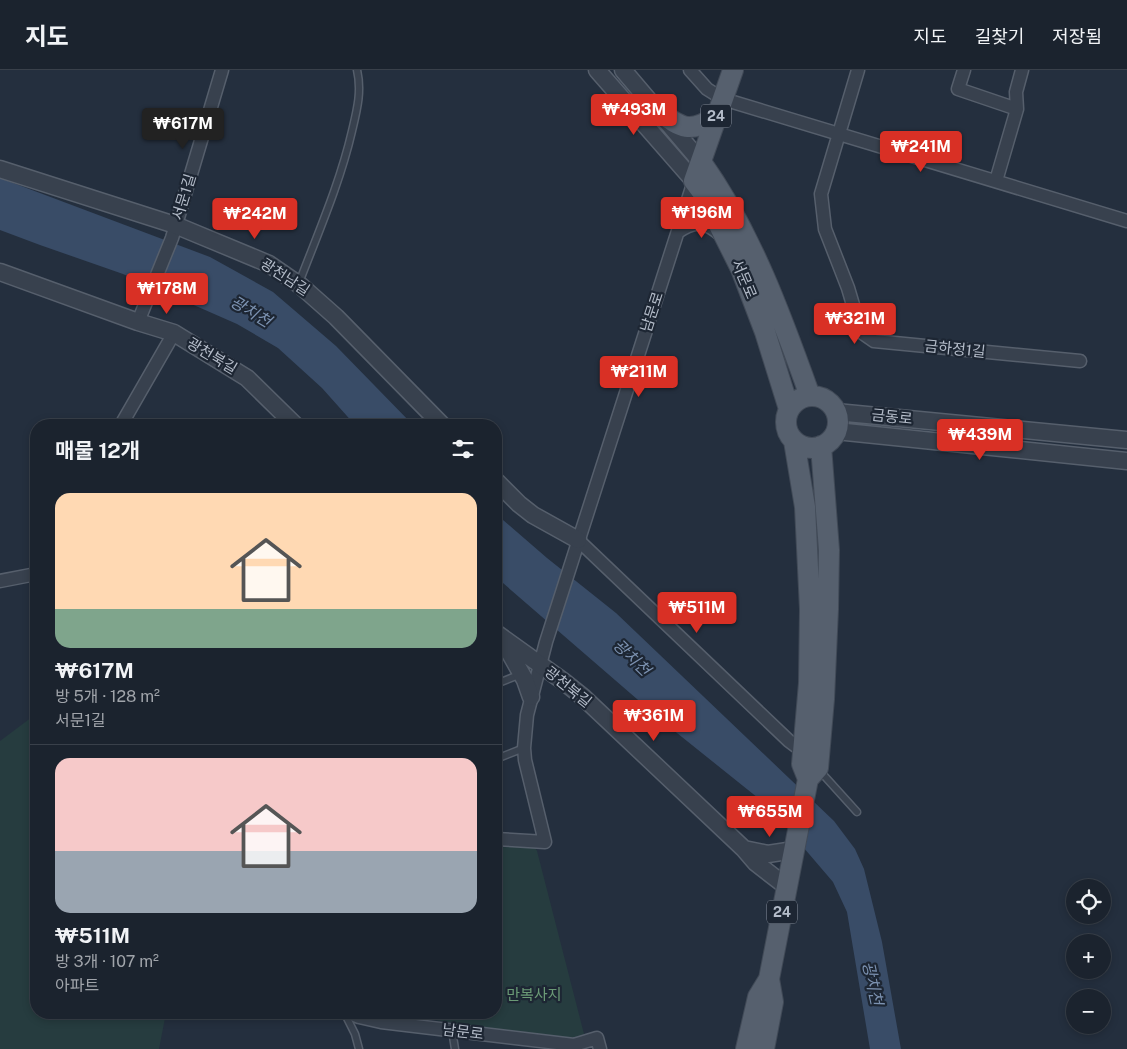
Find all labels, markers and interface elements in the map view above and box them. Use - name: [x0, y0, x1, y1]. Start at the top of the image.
- text: 지도: [25, 22, 69, 50]
- text: 지도: [914, 26, 947, 47]
- text: 길찾기: [975, 26, 1024, 47]
- text: 저장됨: [1052, 26, 1102, 47]
- pin: ₩493M: [599, 93, 669, 136]
- text: ₩493M: [602, 100, 666, 119]
- road number: 24: [701, 104, 731, 128]
- pin: ₩617M: [148, 108, 218, 150]
- text: ₩617M: [153, 114, 213, 133]
- pin: ₩241M: [886, 131, 956, 173]
- text: ₩241M: [891, 137, 951, 156]
- street label: 서문1길: [168, 172, 199, 222]
- pin: ₩196M: [667, 196, 737, 239]
- pin: ₩242M: [220, 198, 290, 240]
- text: ₩196M: [672, 203, 732, 222]
- text: ₩242M: [223, 204, 287, 223]
- street label: 광천남길: [257, 254, 313, 299]
- street label: 서문로: [729, 256, 760, 301]
- pin: ₩178M: [132, 272, 202, 315]
- text: ₩178M: [137, 279, 197, 298]
- street label: 남문로: [637, 290, 666, 334]
- water label: 광치천: [227, 292, 277, 332]
- pin: ₩321M: [820, 302, 890, 345]
- text: ₩321M: [825, 309, 885, 328]
- street label: 광천북길: [184, 334, 240, 377]
- street label: 금하정1길: [924, 337, 986, 360]
- pin: ₩211M: [604, 356, 674, 398]
- text: ₩211M: [611, 362, 667, 381]
- street label: 금동로: [871, 406, 914, 427]
- pin: ₩439M: [945, 418, 1015, 461]
- text: ₩439M: [948, 425, 1012, 444]
- icon: filters: [449, 435, 477, 463]
- text: 매물 12개: [55, 438, 140, 463]
- icon: home: [221, 525, 311, 615]
- pin: ₩511M: [662, 592, 732, 634]
- text: ₩511M: [668, 598, 726, 617]
- water label: 광치천: [609, 635, 656, 681]
- text: ₩617M: [55, 658, 134, 683]
- street label: 광천북길: [542, 663, 595, 711]
- text: 방 5개 · 128 m²: [55, 687, 160, 706]
- pin: ₩361M: [619, 700, 689, 742]
- text: ₩361M: [624, 706, 684, 725]
- text: 서문1길: [55, 711, 106, 730]
- icon: home: [221, 791, 311, 881]
- pin: ₩655M: [735, 796, 805, 838]
- text: ₩655M: [738, 802, 802, 821]
- map controls: [1066, 879, 1111, 1034]
- button: locate: [1066, 879, 1111, 924]
- road number: 24: [767, 900, 797, 924]
- text: ₩511M: [55, 923, 130, 948]
- button: +: [1066, 934, 1111, 979]
- text: 방 3개 · 107 m²: [55, 952, 159, 971]
- water label: 광치천: [859, 960, 887, 1009]
- text: 아파트: [55, 976, 99, 995]
- park label: 만복사지: [506, 986, 562, 1003]
- button: −: [1066, 989, 1111, 1034]
- street label: 남문로: [441, 1021, 485, 1042]

